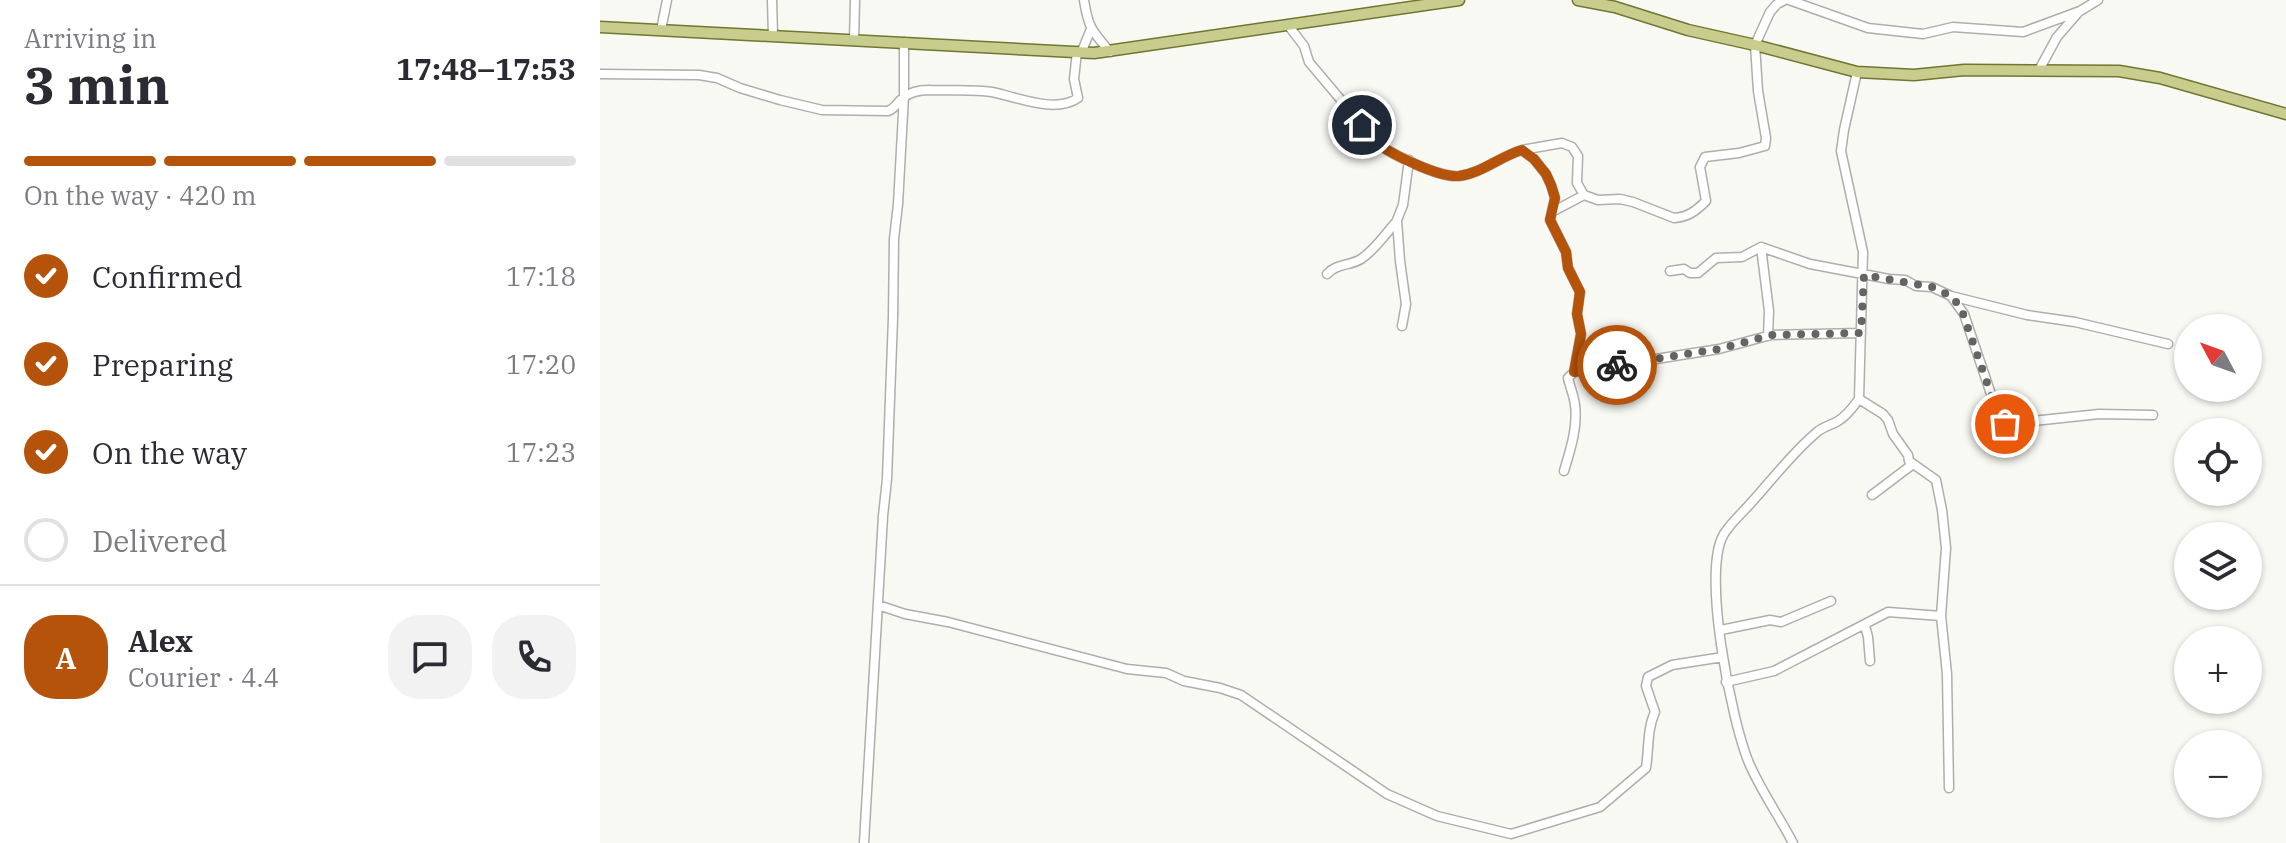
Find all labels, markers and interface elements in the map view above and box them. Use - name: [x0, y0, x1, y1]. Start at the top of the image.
- text: Arriving in: [24, 21, 157, 55]
- text: 17:48–17:53: [396, 49, 576, 88]
- text: 3 min: [24, 51, 170, 118]
- pin: [1328, 91, 1396, 159]
- icon: home: [1340, 103, 1384, 147]
- text: On the way · 420 m: [24, 178, 257, 212]
- icon: check: [24, 254, 68, 298]
- text: Confirmed: [92, 257, 243, 296]
- text: 17:18: [506, 259, 576, 293]
- north arrow: [2174, 314, 2262, 402]
- map controls: [2174, 314, 2262, 818]
- courier: [1577, 325, 1657, 405]
- icon: check: [24, 342, 68, 386]
- icon: bike: [1595, 343, 1639, 387]
- text: Preparing: [92, 345, 233, 384]
- text: 17:20: [506, 347, 576, 381]
- pin: [1971, 390, 2039, 458]
- icon: bag: [1983, 402, 2027, 446]
- button: locate: [2174, 418, 2262, 506]
- icon: check: [24, 430, 68, 474]
- text: On the way: [92, 433, 247, 472]
- text: 17:23: [506, 435, 576, 469]
- text: Delivered: [92, 521, 227, 560]
- button: layers: [2174, 522, 2262, 610]
- button: chat: [388, 615, 472, 699]
- button: phone: [492, 615, 576, 699]
- text: Alex: [128, 621, 193, 660]
- button: +: [2174, 626, 2262, 714]
- text: A: [56, 638, 76, 677]
- text: Courier · 4.4: [128, 660, 279, 694]
- button: −: [2174, 730, 2262, 818]

